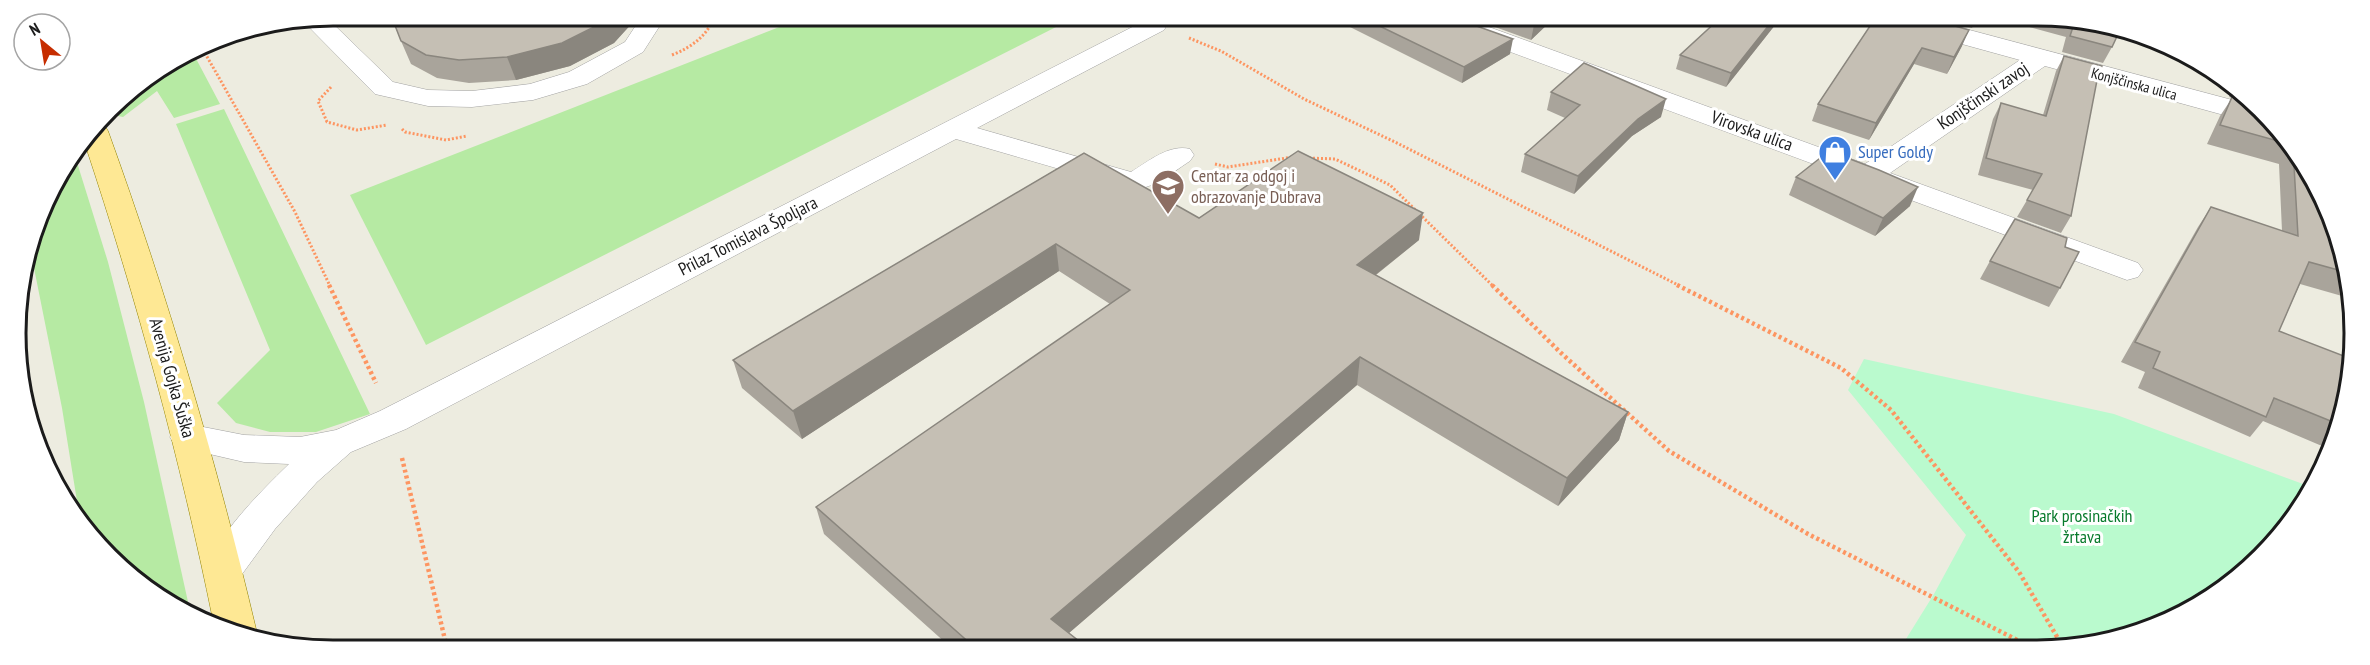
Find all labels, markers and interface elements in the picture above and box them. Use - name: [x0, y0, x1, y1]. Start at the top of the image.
- north arrow: [12, 12, 72, 72]
- text: N: [26, 18, 43, 40]
- street label: Konjščinski zavoj: [1933, 57, 2033, 135]
- street label: Konjščinska ulica: [2089, 63, 2179, 104]
- street label: Virovska ulica: [1707, 105, 1796, 156]
- shop icon: Super Goldy: [1817, 134, 1853, 181]
- place label: Super Goldy: [1858, 140, 1933, 163]
- place label: Centar za odgoj i obrazovanje Dubrava: [1191, 164, 1321, 208]
- school or university icon: Centar za odgoj i obrazovanje Dubrava: [1150, 168, 1186, 215]
- street label: Prilaz Tomislava Špoljara: [674, 191, 821, 281]
- street label: Avenija Gojka Šuška: [144, 315, 201, 440]
- park label: Park prosinačkih žrtava: [2032, 504, 2132, 548]

